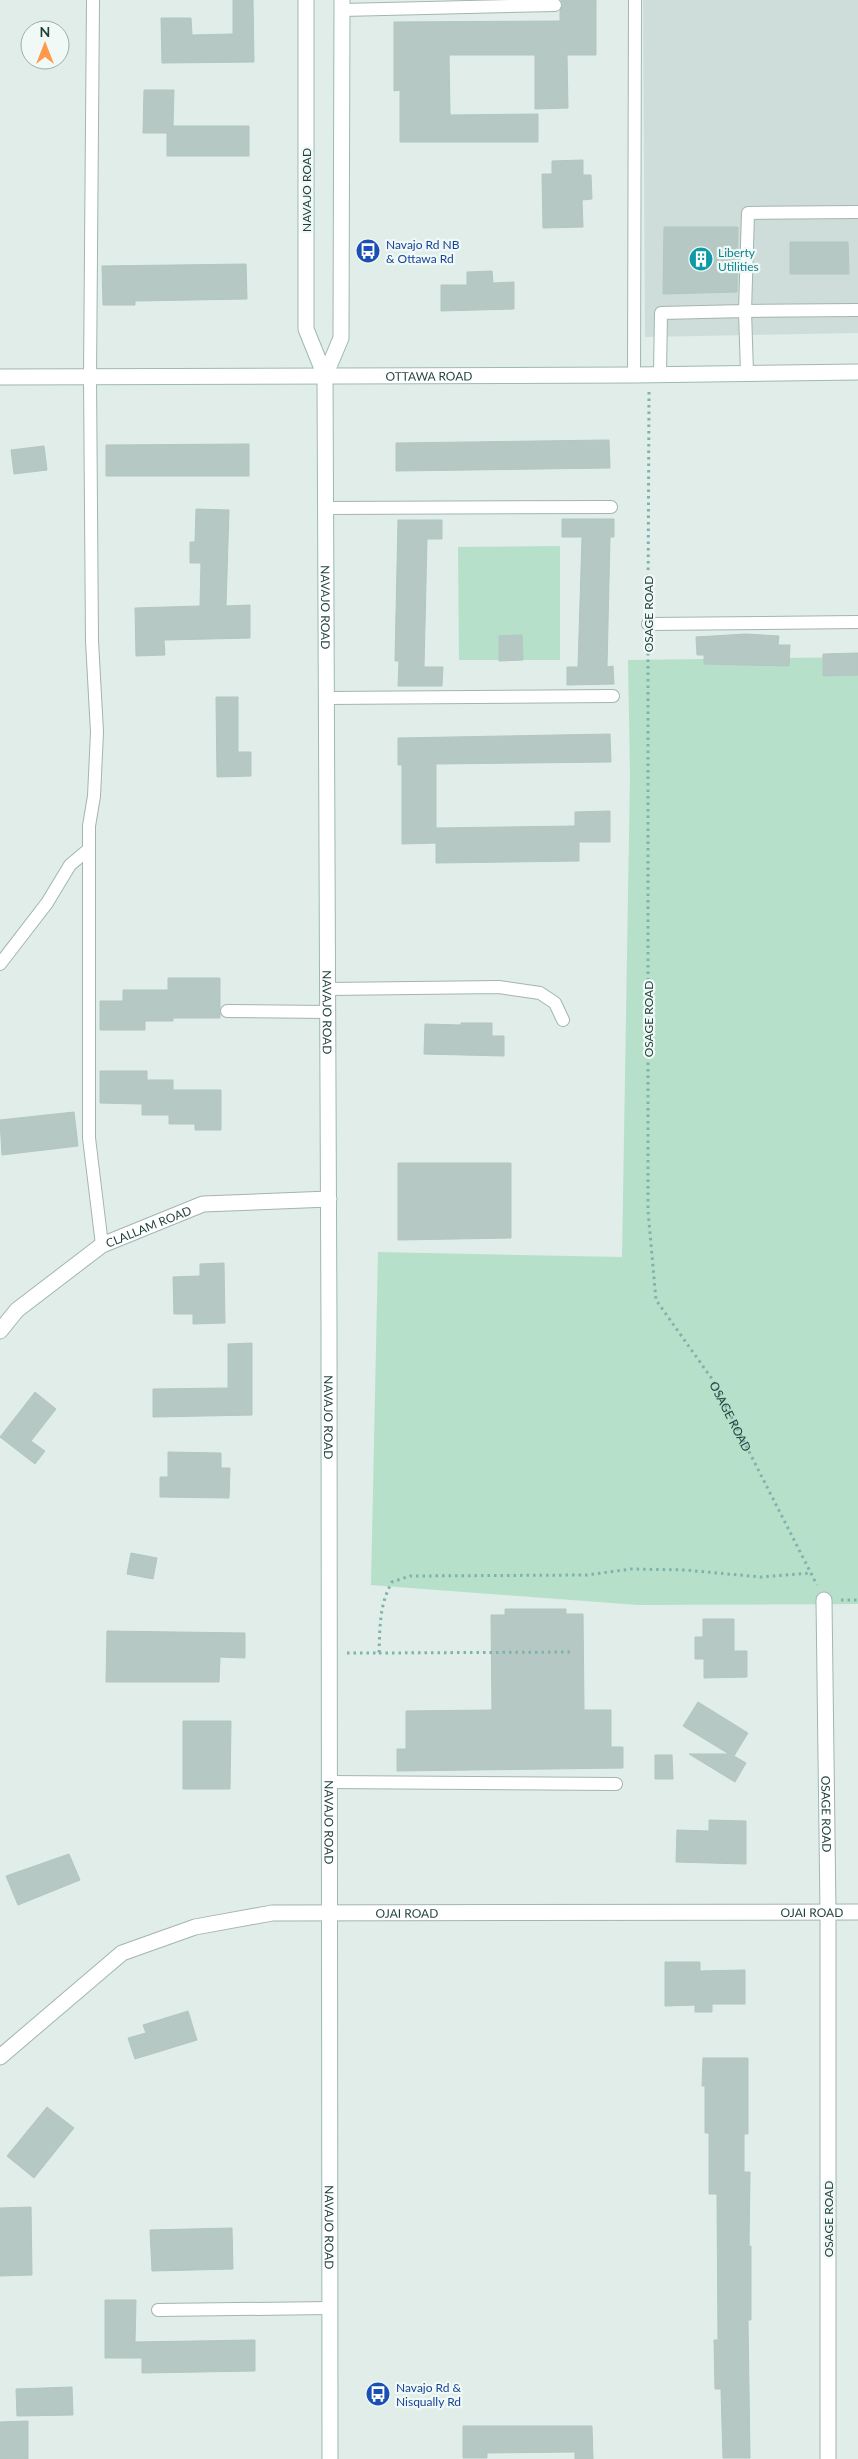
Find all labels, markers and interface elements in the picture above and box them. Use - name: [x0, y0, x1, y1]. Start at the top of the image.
- north arrow: [20, 20, 70, 70]
- text: N: [40, 23, 50, 40]
- street label: NAVAJO ROAD: [299, 148, 314, 232]
- place label: Navajo Rd NB & Ottawa Rd: [386, 237, 460, 266]
- bus stop icon: Navajo Rd NB & Ottawa Rd: [355, 238, 381, 264]
- place label: Liberty Utilities: [718, 245, 759, 274]
- building icon: Liberty Utilities: [688, 246, 714, 272]
- street label: OTTAWA ROAD: [385, 368, 473, 383]
- street label: NAVAJO ROAD: [318, 565, 334, 649]
- street label: OSAGE ROAD: [641, 576, 656, 652]
- street label: NAVAJO ROAD: [320, 970, 335, 1054]
- street label: OSAGE ROAD: [641, 981, 656, 1057]
- street label: CLALLAM ROAD: [103, 1202, 193, 1250]
- street label: NAVAJO ROAD: [322, 1375, 337, 1459]
- street label: OSAGE ROAD: [707, 1379, 755, 1454]
- street label: OSAGE ROAD: [819, 1776, 835, 1852]
- street label: NAVAJO ROAD: [322, 1780, 337, 1864]
- street label: OJAI ROAD: [376, 1905, 438, 1920]
- street label: OJAI ROAD: [781, 1905, 843, 1920]
- street label: OSAGE ROAD: [821, 2181, 836, 2257]
- street label: NAVAJO ROAD: [322, 2185, 337, 2269]
- place label: Navajo Rd & Nisqually Rd: [396, 2380, 462, 2409]
- bus stop icon: Navajo Rd & Nisqually Rd: [365, 2381, 391, 2407]

